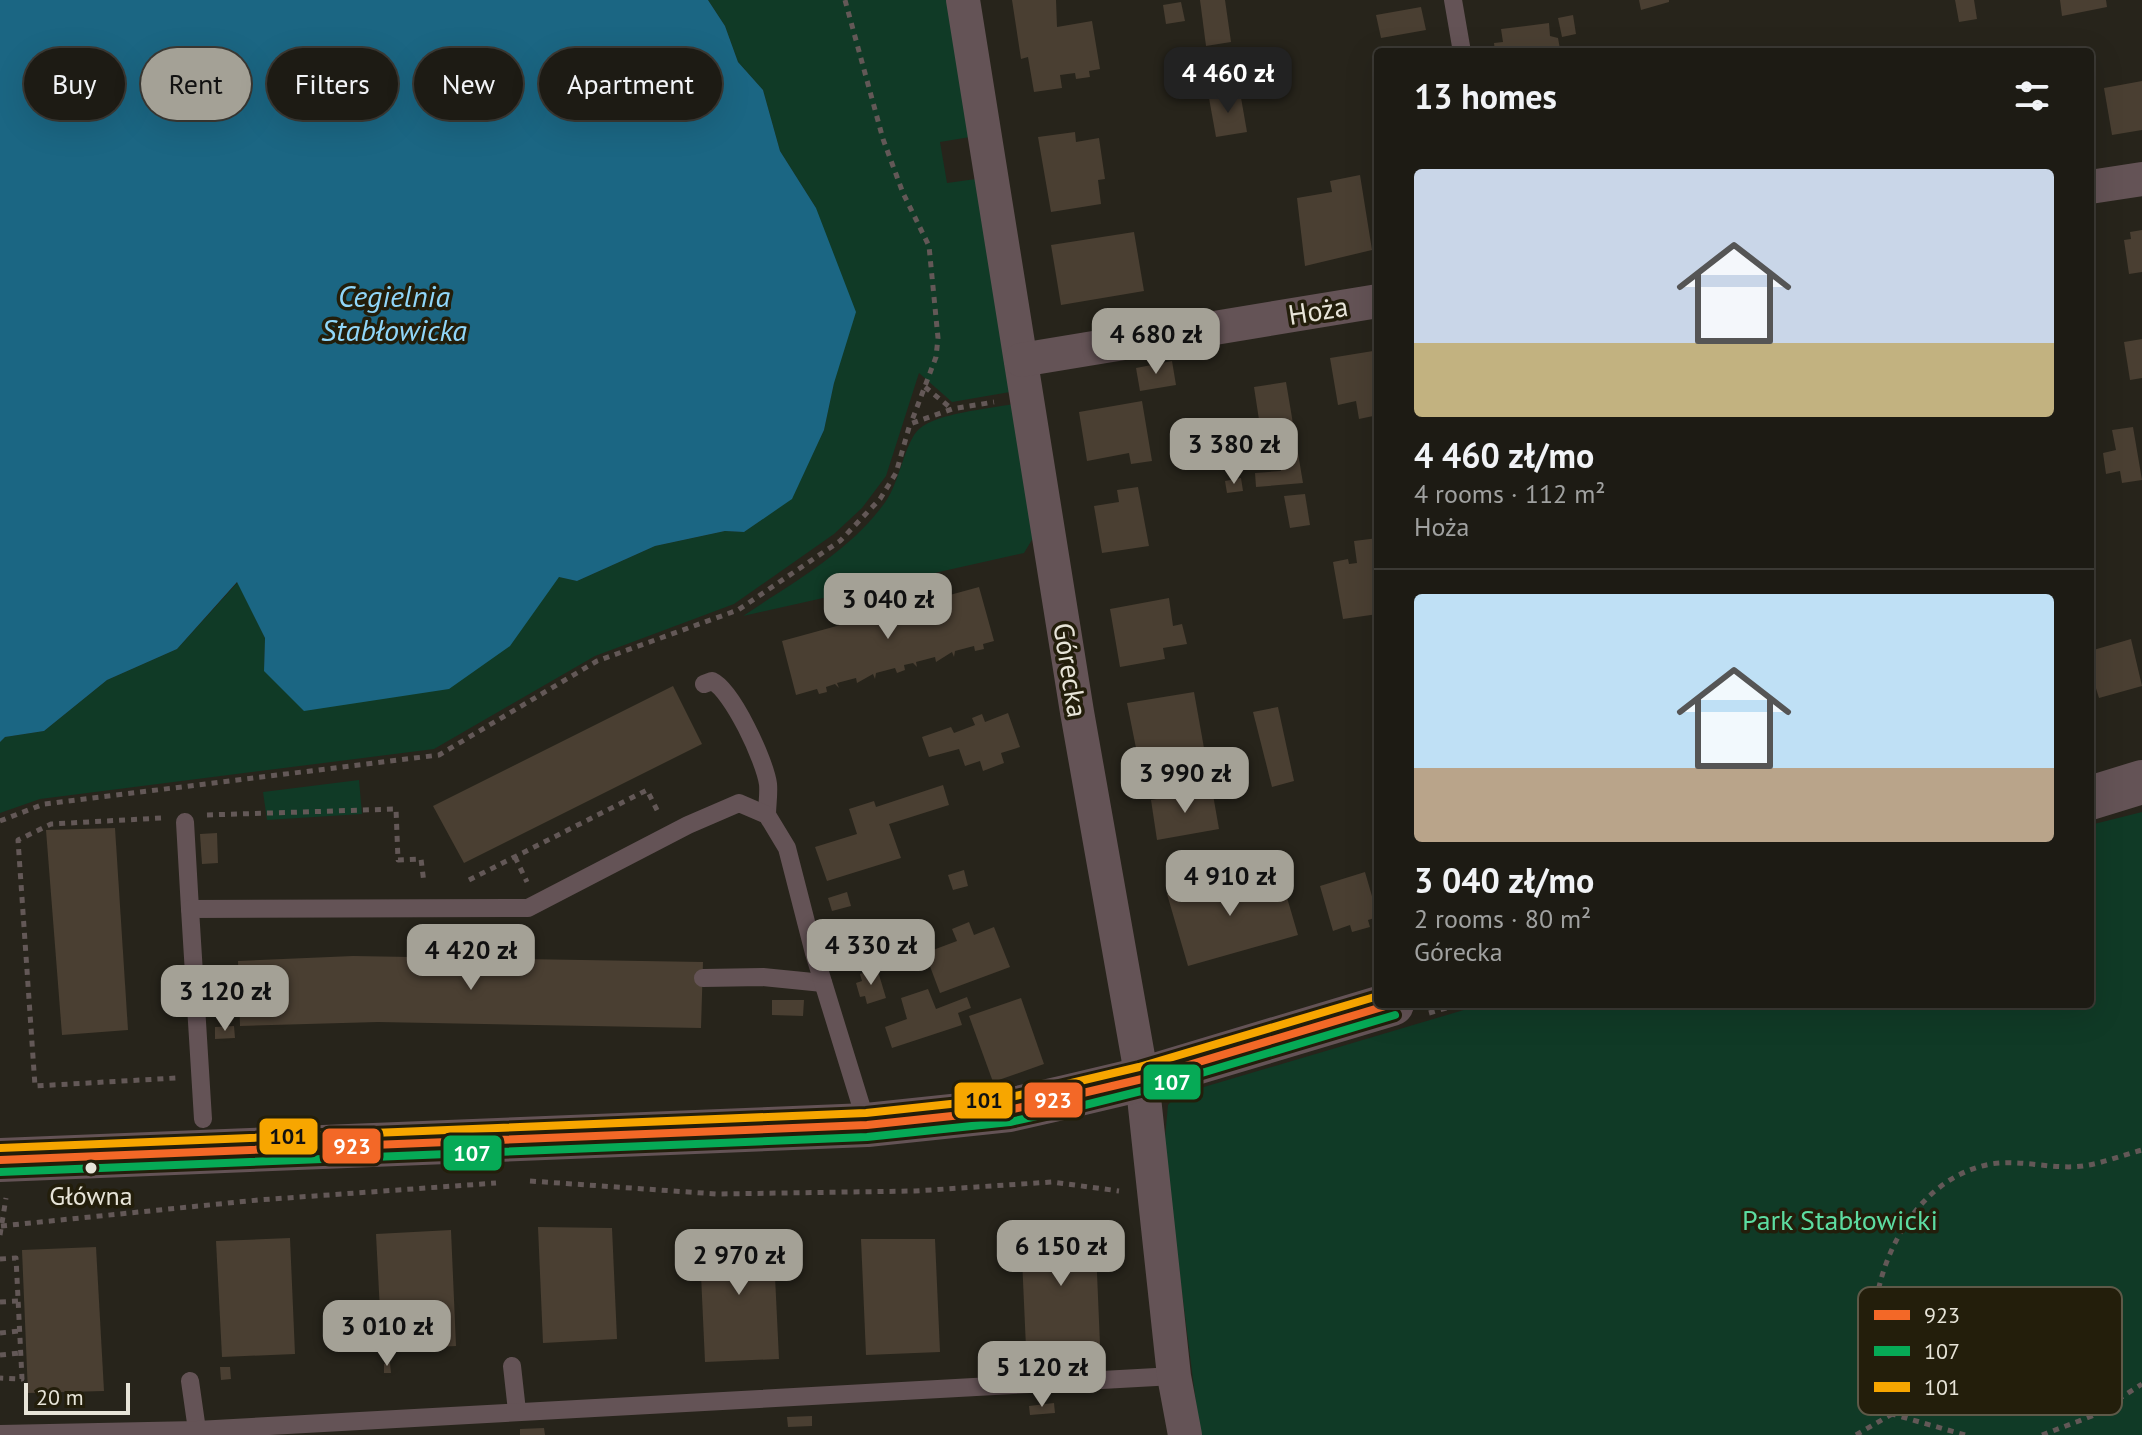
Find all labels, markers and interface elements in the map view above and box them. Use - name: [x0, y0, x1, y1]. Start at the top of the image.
- pin: 4 460 zł: [1145, 47, 1311, 115]
- chip: Buy: [24, 48, 125, 120]
- chip: Rent: [141, 48, 251, 120]
- chip: Filters: [267, 48, 398, 120]
- chip: New: [414, 48, 523, 120]
- chip: Apartment: [539, 48, 722, 120]
- text: 4 460 zł: [1182, 56, 1274, 89]
- text: 13 homes: [1414, 74, 1557, 118]
- icon: filters: [2010, 74, 2054, 118]
- icon: home: [1662, 221, 1806, 365]
- water label: Cegielnia Stabłowicka: [321, 276, 467, 349]
- street label: Hoża: [1286, 287, 1350, 333]
- pin: 4 680 zł: [1073, 308, 1239, 376]
- text: 4 680 zł: [1110, 317, 1202, 350]
- pin: 3 380 zł: [1151, 418, 1317, 486]
- text: 3 380 zł: [1188, 427, 1280, 460]
- text: 4 460 zł/mo: [1414, 433, 1594, 477]
- text: 4 rooms · 112 m²: [1414, 477, 1606, 510]
- text: Hoża: [1414, 510, 1470, 543]
- pin: 3 040 zł: [805, 573, 971, 641]
- text: 3 040 zł: [842, 582, 934, 615]
- street label: Górecka: [1045, 620, 1097, 720]
- icon: home: [1662, 646, 1806, 790]
- pin: 3 990 zł: [1102, 747, 1268, 815]
- text: 3 990 zł: [1139, 756, 1231, 789]
- pin: 4 910 zł: [1147, 850, 1313, 918]
- text: 3 040 zł/mo: [1414, 858, 1594, 902]
- text: 4 910 zł: [1184, 859, 1276, 892]
- text: 2 rooms · 80 m²: [1414, 902, 1591, 935]
- pin: 4 330 zł: [788, 919, 954, 987]
- pin: 4 420 zł: [388, 924, 554, 992]
- text: 4 330 zł: [825, 928, 917, 961]
- text: 4 420 zł: [425, 933, 517, 966]
- text: Górecka: [1414, 935, 1503, 968]
- pin: 3 120 zł: [142, 965, 308, 1033]
- text: 3 120 zł: [179, 974, 271, 1007]
- line badge: 107: [1142, 1063, 1202, 1101]
- text: 107: [1153, 1068, 1191, 1096]
- line badge: 101: [953, 1081, 1014, 1120]
- line badge: 923: [1023, 1081, 1084, 1119]
- text: 101: [965, 1086, 1003, 1114]
- text: 923: [1034, 1086, 1072, 1114]
- line badge: 101: [258, 1117, 319, 1156]
- text: 101: [269, 1122, 307, 1150]
- line badge: 923: [321, 1127, 382, 1165]
- text: 923: [333, 1132, 371, 1160]
- line badge: 107: [442, 1134, 503, 1172]
- text: 107: [453, 1139, 491, 1167]
- marker: Główna: [83, 1160, 99, 1176]
- place label: Główna: [49, 1179, 133, 1212]
- park label: Park Stabłowicki: [1742, 1201, 1938, 1238]
- pin: 6 150 zł: [978, 1220, 1144, 1288]
- pin: 2 970 zł: [656, 1229, 822, 1297]
- text: 6 150 zł: [1015, 1229, 1107, 1262]
- text: 2 970 zł: [693, 1238, 785, 1271]
- legend: [1858, 1287, 2122, 1415]
- pin: 3 010 zł: [304, 1300, 470, 1368]
- text: 923: [1924, 1301, 1960, 1329]
- text: 3 010 zł: [341, 1309, 433, 1342]
- text: 107: [1924, 1337, 1960, 1365]
- pin: 5 120 zł: [959, 1341, 1125, 1409]
- text: 5 120 zł: [996, 1350, 1088, 1383]
- text: 101: [1924, 1373, 1960, 1401]
- scale bar: [24, 1379, 130, 1415]
- text: 20 m: [36, 1383, 84, 1411]

